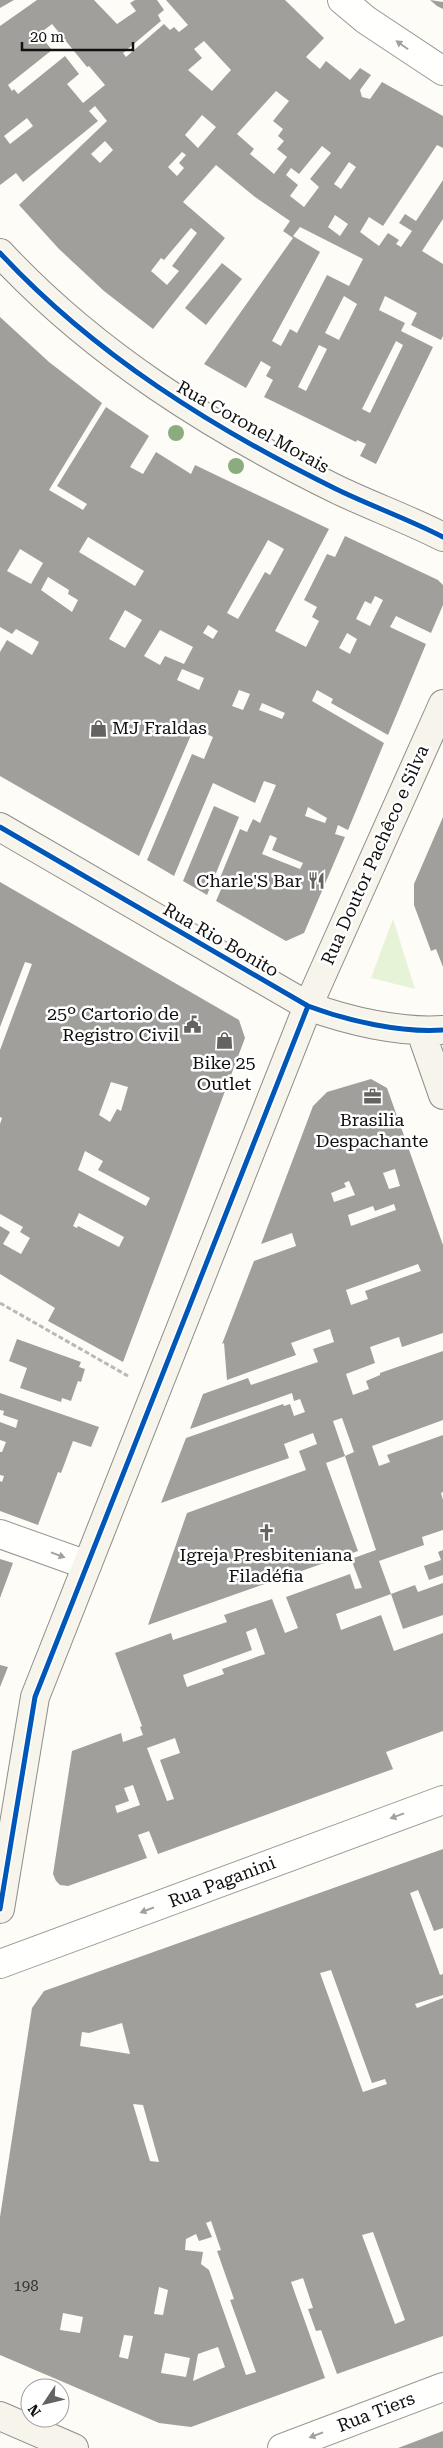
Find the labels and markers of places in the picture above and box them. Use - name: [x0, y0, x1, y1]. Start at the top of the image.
- place label: MJ Fraldas: [112, 717, 207, 738]
- shop icon: MJ Fraldas: [88, 718, 108, 738]
- place label: Charle'S Bar: [196, 870, 302, 891]
- restaurant icon: Charle'S Bar: [306, 871, 326, 891]
- place label: 25º Cartorio de Registro Civil: [47, 1003, 179, 1045]
- public building icon: 25º Cartorio de Registro Civil: [183, 1014, 203, 1034]
- shop icon: Bike 25 Outlet: [214, 1030, 234, 1050]
- place label: Bike 25 Outlet: [192, 1052, 256, 1094]
- office icon: Brasilia Despachante: [362, 1087, 382, 1107]
- place label: Brasilia Despachante: [316, 1109, 429, 1151]
- church icon: Igreja Presbiteniana Filadéfia: [256, 1522, 276, 1542]
- place label: Igreja Presbiteniana Filadéfia: [179, 1544, 353, 1586]

